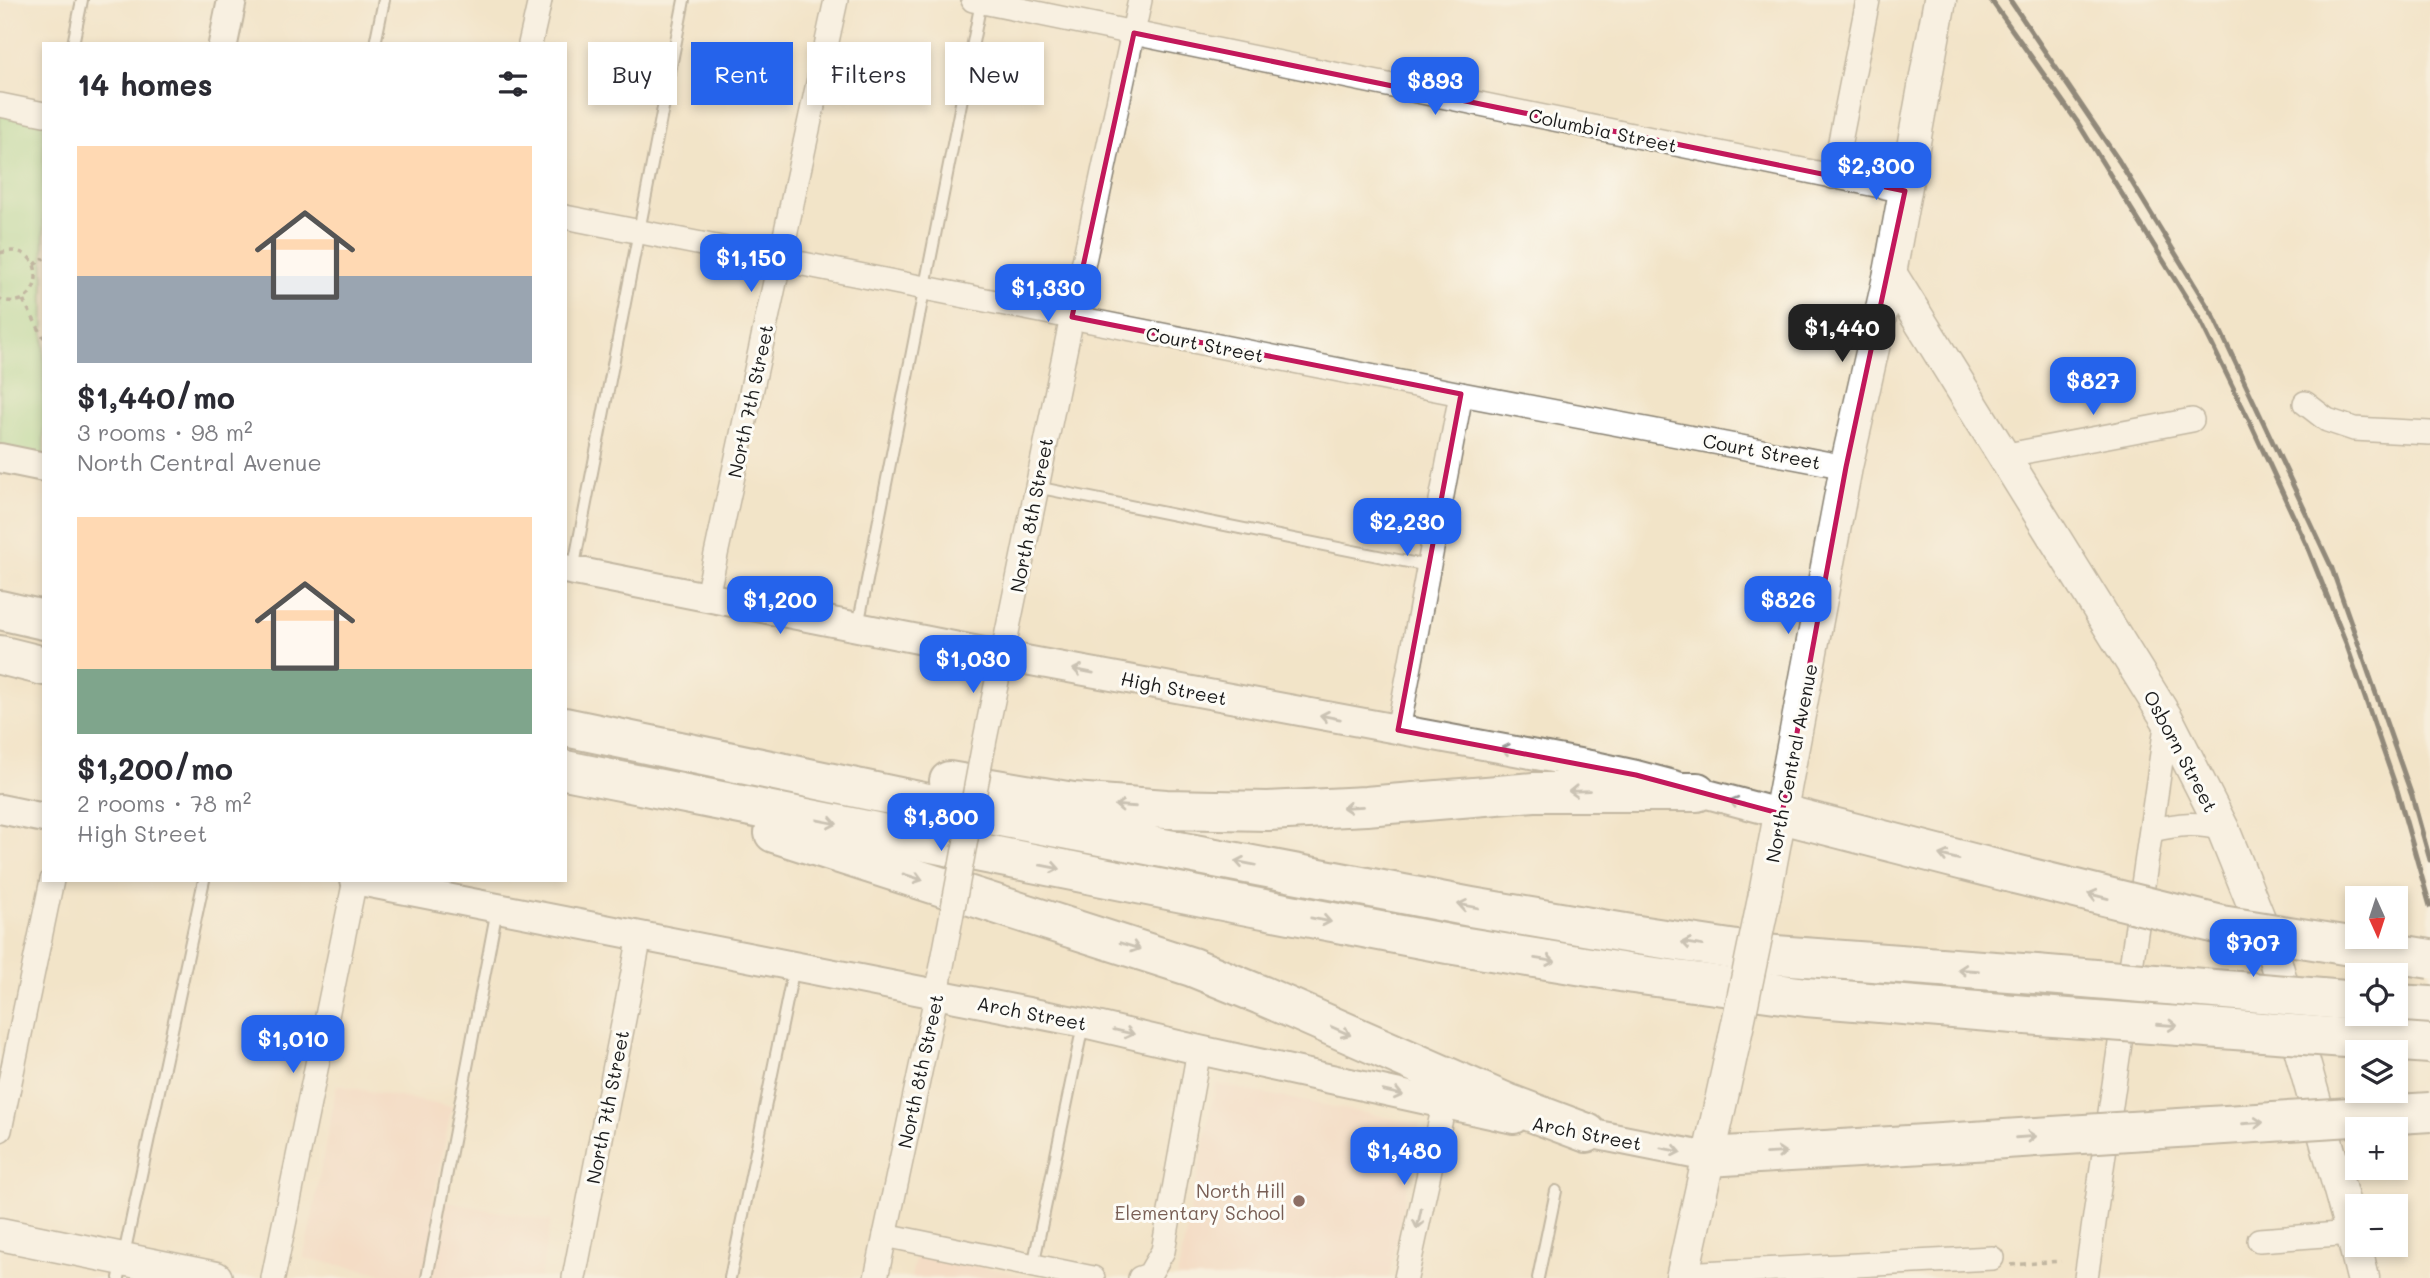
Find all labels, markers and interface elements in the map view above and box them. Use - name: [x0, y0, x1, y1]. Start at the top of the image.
- chip: Buy: [588, 42, 677, 105]
- chip: Rent: [691, 42, 793, 105]
- chip: Filters: [807, 42, 931, 105]
- chip: New: [945, 42, 1044, 105]
- pin: $893: [1394, 58, 1476, 117]
- text: 14 homes: [77, 64, 213, 104]
- icon: filters: [494, 65, 532, 103]
- text: $893: [1407, 65, 1463, 95]
- street label: Columbia Street: [1526, 102, 1680, 158]
- pin: $2,300: [1819, 142, 1933, 202]
- text: $2,300: [1837, 150, 1915, 180]
- icon: home: [242, 192, 368, 318]
- pin: $1,150: [694, 234, 808, 294]
- text: $1,150: [716, 242, 786, 272]
- pin: $1,330: [991, 264, 1105, 324]
- text: $1,330: [1011, 272, 1085, 302]
- pin: $1,440: [1785, 304, 1899, 364]
- text: $1,440: [1804, 312, 1880, 342]
- street label: Court Street: [1144, 320, 1266, 368]
- street label: North 7th Street: [722, 322, 778, 480]
- pin: $827: [2052, 358, 2134, 417]
- text: $827: [2066, 365, 2120, 395]
- text: $1,440/mo: [77, 377, 235, 417]
- text: 3 rooms · 98 m²: [77, 417, 253, 447]
- street label: Court Street: [1701, 427, 1823, 475]
- street label: North 8th Street: [1004, 435, 1058, 595]
- text: North Central Avenue: [77, 447, 322, 477]
- pin: $2,230: [1350, 498, 1464, 558]
- text: $2,230: [1369, 506, 1445, 536]
- icon: home: [242, 563, 368, 689]
- pin: $1,200: [723, 576, 837, 636]
- pin: $826: [1747, 576, 1829, 636]
- text: $1,200: [743, 584, 817, 614]
- text: $826: [1760, 584, 1816, 614]
- pin: $1,030: [916, 636, 1030, 695]
- text: $1,030: [936, 643, 1010, 673]
- street label: North Central Avenue: [1759, 661, 1823, 865]
- one-way arrow: [1072, 664, 1095, 677]
- street label: High Street: [1119, 665, 1229, 711]
- street label: Osborn Street: [2138, 686, 2224, 816]
- one-way arrow: [1319, 710, 1342, 724]
- one-way arrow: [1500, 743, 1523, 757]
- text: $1,200/mo: [77, 748, 233, 788]
- one-way arrow: [1568, 784, 1591, 797]
- text: 2 rooms · 78 m²: [77, 788, 251, 818]
- pin: $1,800: [884, 794, 998, 853]
- one-way arrow: [1728, 796, 1751, 809]
- one-way arrow: [1115, 799, 1137, 812]
- one-way arrow: [1341, 800, 1364, 813]
- text: $1,800: [903, 801, 979, 831]
- one-way arrow: [815, 816, 838, 829]
- text: High Street: [77, 818, 207, 848]
- one-way arrow: [1938, 850, 1961, 863]
- one-way arrow: [1234, 856, 1257, 870]
- one-way arrow: [1038, 860, 1061, 874]
- one-way arrow: [902, 872, 924, 885]
- north arrow: [2345, 886, 2408, 948]
- map controls: [2345, 886, 2408, 1257]
- one-way arrow: [2087, 889, 2110, 902]
- one-way arrow: [1457, 899, 1480, 912]
- one-way arrow: [1309, 914, 1332, 927]
- pin: $707: [2212, 920, 2294, 979]
- text: $707: [2226, 927, 2280, 957]
- one-way arrow: [1682, 937, 1704, 950]
- one-way arrow: [1119, 941, 1141, 953]
- one-way arrow: [1533, 954, 1556, 967]
- one-way arrow: [1957, 963, 1979, 976]
- button: locate: [2345, 963, 2408, 1026]
- street label: Arch Street: [975, 990, 1089, 1036]
- street label: North 8th Street: [891, 992, 949, 1150]
- pin: $1,010: [236, 1016, 350, 1075]
- one-way arrow: [2155, 1019, 2178, 1032]
- text: $1,010: [257, 1023, 329, 1053]
- one-way arrow: [1330, 1025, 1352, 1038]
- one-way arrow: [1112, 1026, 1134, 1039]
- street label: North 7th Street: [580, 1028, 634, 1186]
- button: layers: [2345, 1040, 2408, 1103]
- one-way arrow: [1381, 1087, 1404, 1101]
- street label: Arch Street: [1530, 1110, 1644, 1156]
- one-way arrow: [2242, 1117, 2265, 1130]
- button: +: [2345, 1117, 2408, 1180]
- pin: $1,480: [1347, 1128, 1461, 1187]
- one-way arrow: [2015, 1131, 2038, 1144]
- text: $1,480: [1366, 1135, 1442, 1165]
- one-way arrow: [1659, 1143, 1682, 1157]
- one-way arrow: [1764, 1146, 1787, 1159]
- place label: North Hill Elementary School: [1115, 1178, 1285, 1225]
- marker: North Hill Elementary School: [1291, 1193, 1307, 1209]
- button: −: [2345, 1194, 2408, 1257]
- one-way arrow: [1412, 1207, 1425, 1230]

